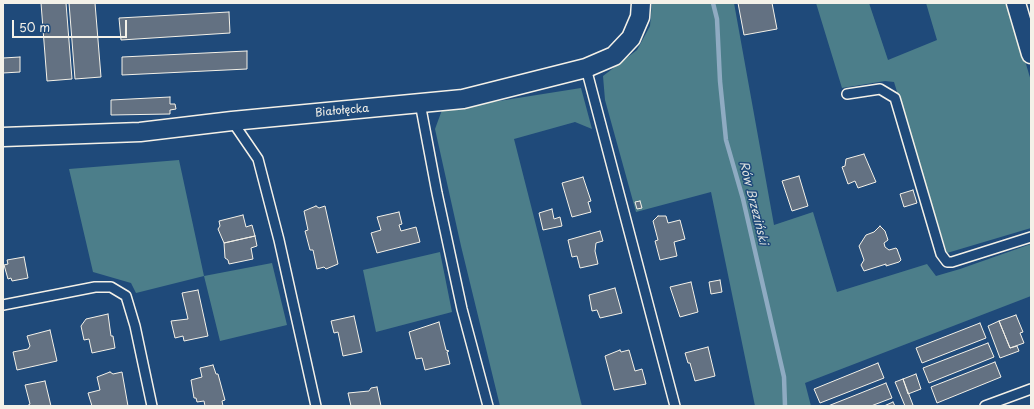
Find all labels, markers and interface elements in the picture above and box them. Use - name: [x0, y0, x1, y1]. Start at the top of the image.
- scale bar: [14, 12, 129, 38]
- text: 50 m: [19, 18, 50, 36]
- street label: Białołęcka: [314, 102, 370, 120]
- water label: Rów Brzeziński: [736, 160, 770, 246]

